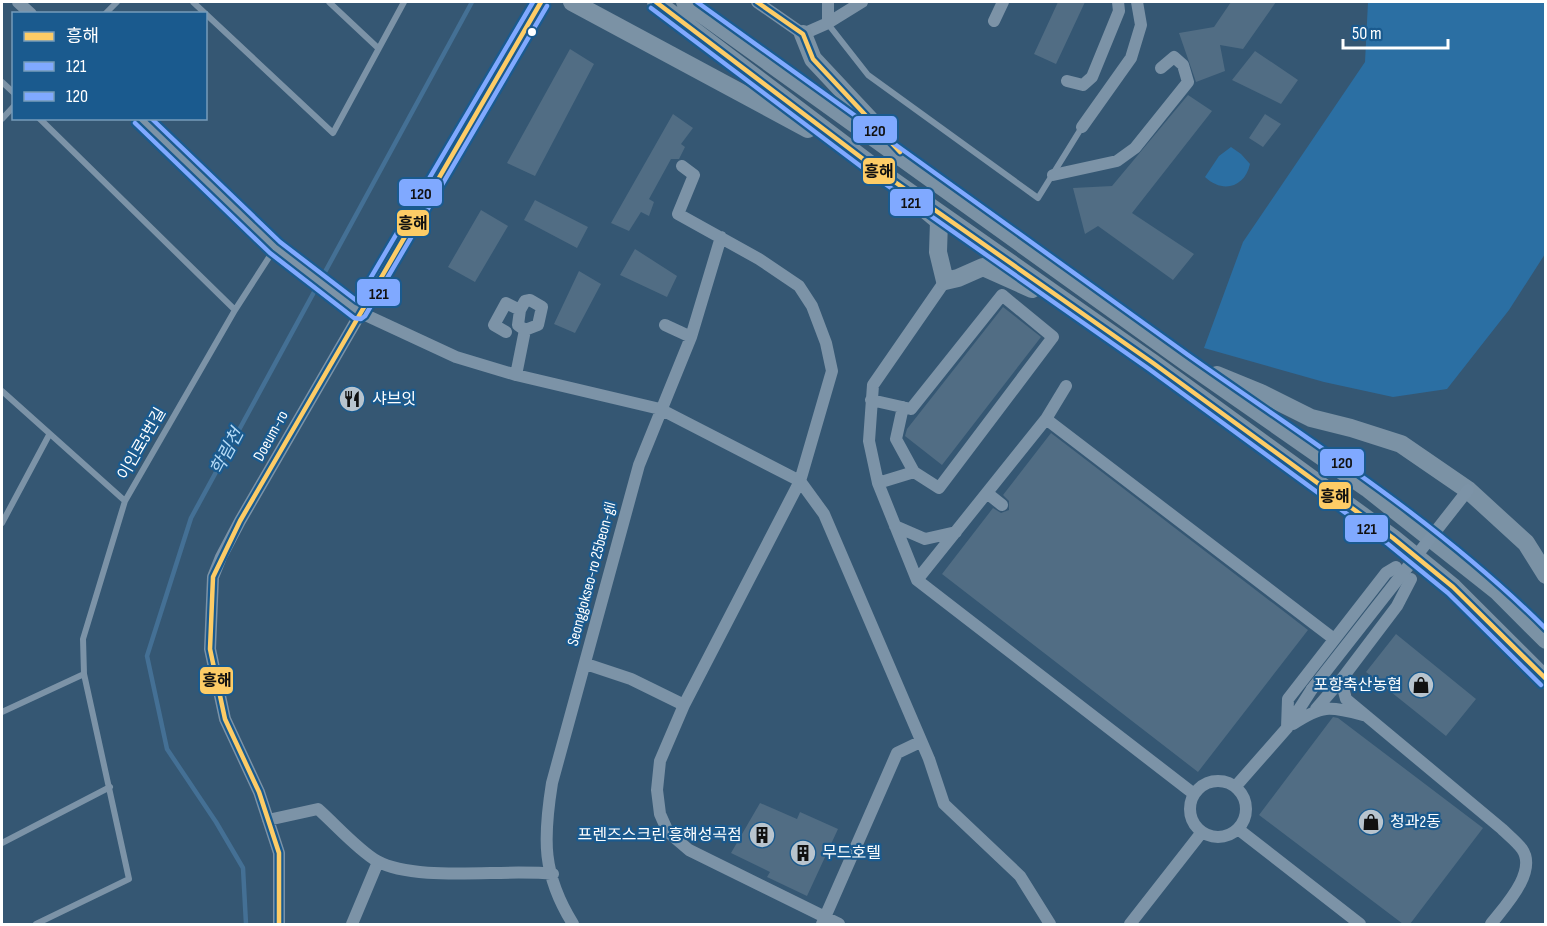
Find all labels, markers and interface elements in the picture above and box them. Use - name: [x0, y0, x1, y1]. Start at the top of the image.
- legend: [12, 12, 207, 120]
- scale bar: [1343, 12, 1448, 50]
- text: 50 m: [1352, 23, 1382, 44]
- text: 흥해: [66, 26, 99, 47]
- unlabelled marker: [526, 26, 538, 38]
- text: 121: [66, 56, 87, 77]
- text: 120: [66, 86, 88, 107]
- line badge: 120: [852, 115, 898, 144]
- text: 120: [864, 122, 886, 141]
- line badge: 흥해: [862, 157, 896, 185]
- text: 흥해: [864, 163, 894, 182]
- line badge: 120: [398, 178, 443, 207]
- text: 120: [410, 185, 432, 204]
- line badge: 121: [889, 188, 934, 217]
- text: 121: [901, 194, 922, 213]
- line badge: 흥해: [396, 209, 430, 237]
- text: 흥해: [398, 215, 428, 234]
- line badge: 121: [356, 278, 401, 307]
- text: 121: [369, 285, 390, 304]
- restaurant icon: 샤브잇: [337, 384, 367, 414]
- place label: 샤브잇: [372, 390, 416, 409]
- street label: 이인로5번길: [114, 405, 170, 483]
- street label: Doeum-ro: [249, 407, 293, 465]
- water label: 학림천: [206, 423, 249, 479]
- line badge: 120: [1319, 448, 1365, 477]
- text: 120: [1331, 454, 1353, 473]
- line badge: 흥해: [1318, 481, 1352, 510]
- text: 흥해: [1320, 488, 1350, 507]
- street label: Seonggokseo-ro 25beon-gil: [564, 500, 620, 648]
- line badge: 121: [1344, 514, 1389, 543]
- text: 121: [1357, 520, 1378, 539]
- line badge: 흥해: [199, 666, 234, 695]
- shop icon: 포항축산농협: [1406, 670, 1436, 700]
- text: 흥해: [202, 672, 232, 691]
- place label: 포항축산농협: [1314, 676, 1402, 695]
- shop icon: 청과2동: [1356, 807, 1386, 837]
- place label: 청과2동: [1390, 813, 1441, 832]
- building icon: 프렌즈스크린 흥해성곡점: [747, 820, 777, 850]
- place label: 프렌즈스크린 흥해성곡점: [578, 826, 742, 845]
- building icon: 무드호텔: [788, 838, 818, 868]
- place label: 무드호텔: [822, 844, 881, 863]

